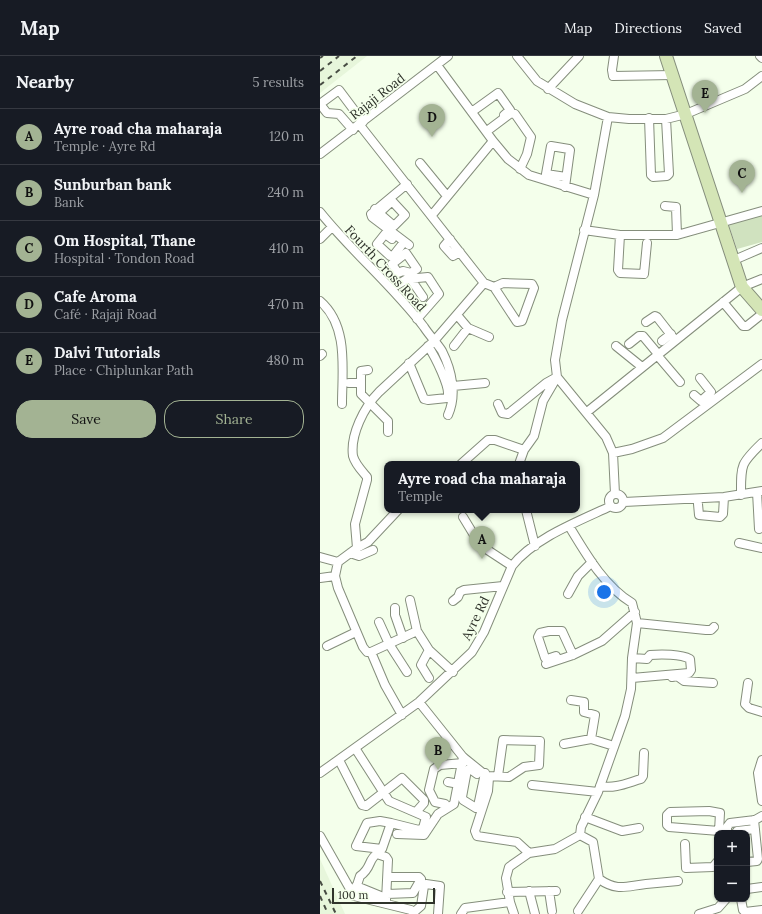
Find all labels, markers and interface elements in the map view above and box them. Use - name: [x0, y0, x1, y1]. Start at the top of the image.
- text: Map: [20, 16, 60, 40]
- text: Map: [564, 19, 592, 37]
- text: Directions: [614, 19, 682, 37]
- text: Saved: [704, 19, 742, 37]
- street label: Rajaji Road: [346, 69, 409, 123]
- text: Nearby: [16, 71, 74, 93]
- text: 5 results: [253, 74, 304, 91]
- pin: E: [692, 80, 718, 113]
- pin: D: [419, 104, 445, 137]
- text: Ayre road cha maharaja: [54, 119, 222, 138]
- text: A: [25, 128, 33, 145]
- text: 120 m: [269, 128, 304, 145]
- text: Temple · Ayre Rd: [54, 138, 155, 155]
- pin: C: [729, 160, 755, 193]
- text: Sunburban bank: [54, 175, 172, 194]
- text: B: [25, 184, 33, 201]
- text: 240 m: [267, 184, 304, 201]
- text: Bank: [54, 194, 84, 211]
- street label: Fourth Cross Road: [341, 222, 430, 315]
- text: Om Hospital, Thane: [54, 231, 196, 250]
- text: C: [25, 240, 33, 257]
- text: 410 m: [269, 240, 304, 257]
- text: Hospital · Tondon Road: [54, 250, 195, 267]
- text: Cafe Aroma: [54, 287, 137, 306]
- text: D: [24, 296, 34, 313]
- text: 470 m: [268, 296, 304, 313]
- text: Café · Rajaji Road: [54, 306, 157, 323]
- text: Dalvi Tutorials: [54, 343, 160, 362]
- text: E: [25, 352, 33, 369]
- text: 480 m: [267, 352, 304, 369]
- text: Place · Chiplunkar Path: [54, 362, 193, 379]
- button: Save: [16, 400, 156, 438]
- button: Share: [164, 400, 304, 438]
- popup: [384, 461, 580, 513]
- text: Ayre road cha maharaja: [398, 469, 566, 488]
- text: Temple: [398, 488, 443, 505]
- pin: A: [469, 526, 495, 559]
- your location: [594, 582, 614, 602]
- street label: Ayre Rd: [457, 593, 493, 644]
- pin: B: [425, 737, 451, 770]
- map controls: [714, 830, 750, 902]
- button: +: [714, 830, 750, 866]
- button: −: [714, 866, 750, 902]
- scale bar: [332, 886, 435, 905]
- text: 100 m: [338, 888, 368, 902]

